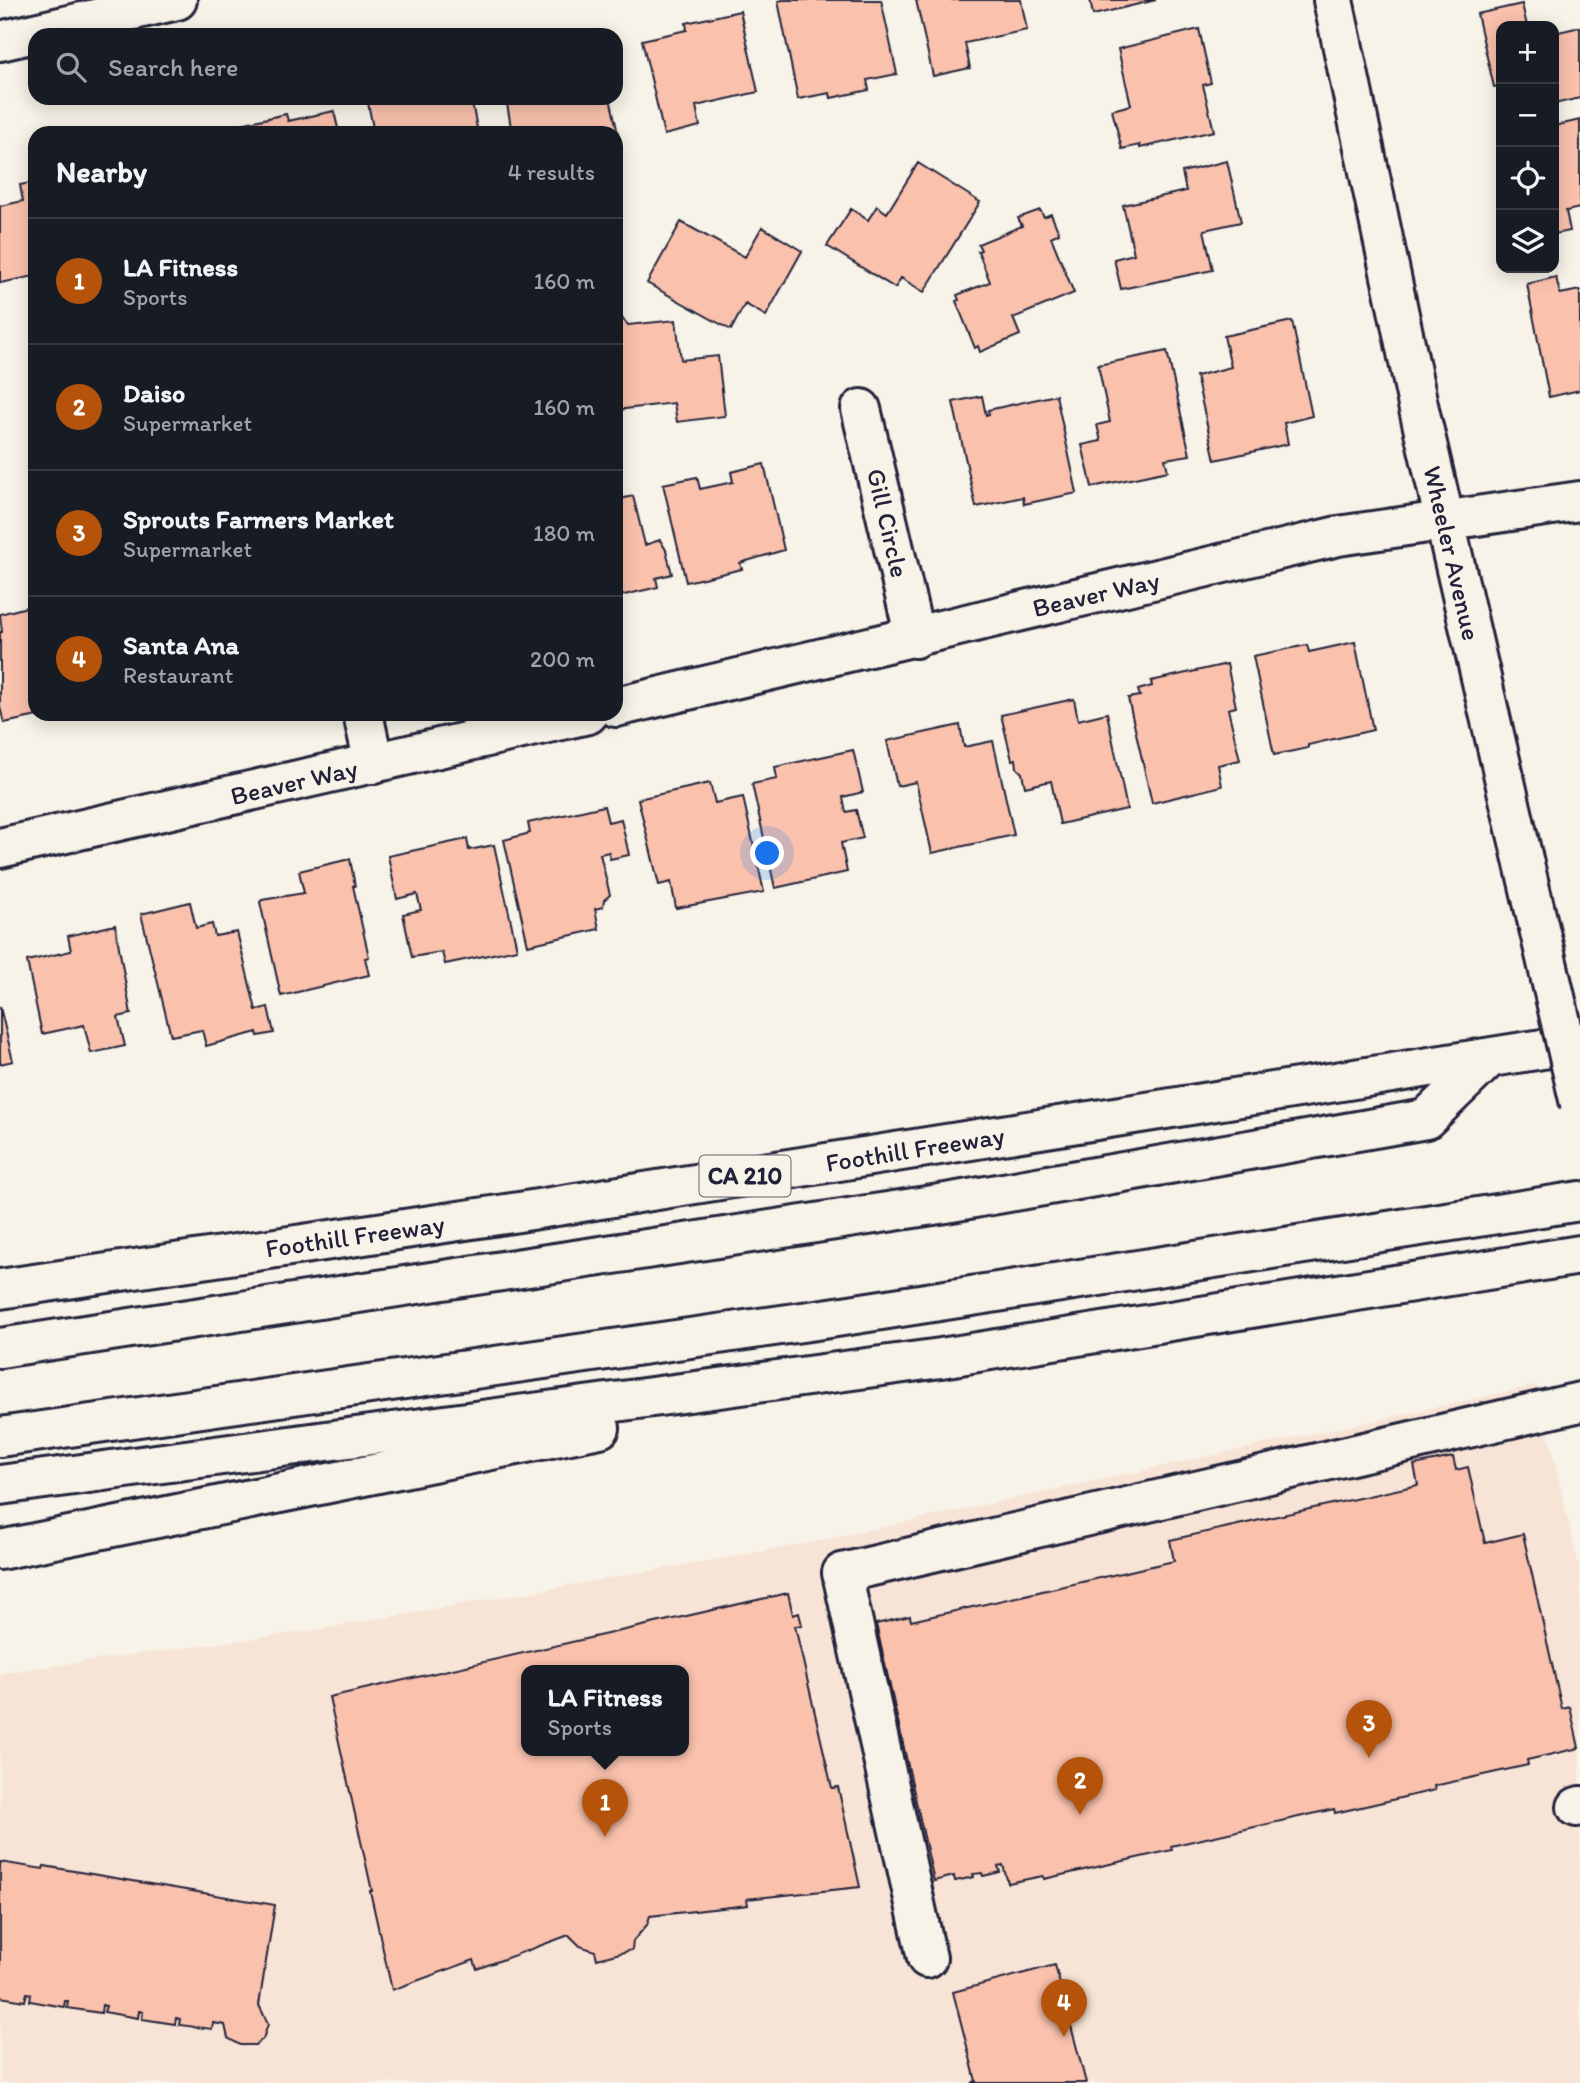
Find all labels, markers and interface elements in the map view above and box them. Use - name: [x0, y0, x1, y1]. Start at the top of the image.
- map controls: [1496, 21, 1559, 273]
- button: +: [1496, 21, 1559, 84]
- search box: [28, 28, 623, 105]
- icon: search: [52, 48, 90, 86]
- text: Search here: [108, 51, 238, 83]
- button: −: [1496, 84, 1559, 147]
- button: locate: [1496, 147, 1559, 210]
- text: Nearby: [56, 153, 147, 190]
- text: 4 results: [508, 158, 595, 186]
- button: layers: [1496, 210, 1559, 273]
- text: LA Fitness: [123, 251, 238, 283]
- text: 1: [74, 267, 84, 295]
- text: 160 m: [533, 267, 595, 295]
- text: Sports: [123, 283, 187, 311]
- text: Daiso: [123, 377, 185, 409]
- text: 2: [73, 393, 85, 421]
- text: 160 m: [533, 393, 595, 421]
- text: Supermarket: [123, 409, 252, 437]
- street label: Wheeler Avenue: [1416, 463, 1488, 643]
- street label: Gill Circle: [860, 465, 916, 581]
- text: Sprouts Farmers Market: [123, 503, 394, 535]
- text: 3: [73, 519, 85, 547]
- text: 180 m: [533, 519, 595, 547]
- text: Supermarket: [123, 535, 252, 563]
- street label: Beaver Way: [1029, 564, 1163, 624]
- text: Santa Ana: [123, 629, 239, 661]
- text: 4: [72, 645, 86, 673]
- text: 200 m: [530, 645, 595, 673]
- text: Restaurant: [123, 661, 233, 689]
- street label: Beaver Way: [227, 752, 361, 812]
- your location: [750, 836, 784, 870]
- street label: Foothill Freeway: [823, 1119, 1007, 1179]
- road number: CA 210: [700, 1156, 790, 1196]
- street label: Foothill Freeway: [263, 1208, 447, 1264]
- popup: [521, 1665, 689, 1756]
- text: LA Fitness: [548, 1681, 663, 1713]
- pin: 3: [1346, 1700, 1392, 1758]
- text: Sports: [548, 1713, 612, 1741]
- pin: 2: [1057, 1757, 1103, 1815]
- pin: 1: [582, 1779, 628, 1837]
- pin: 4: [1041, 1979, 1087, 2037]

